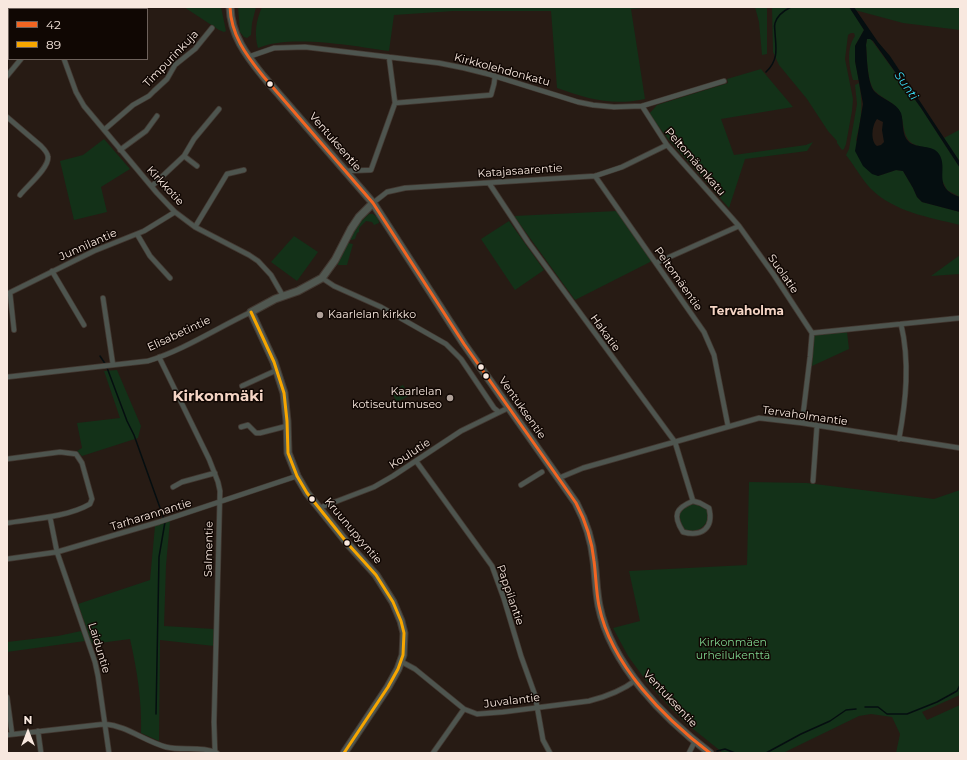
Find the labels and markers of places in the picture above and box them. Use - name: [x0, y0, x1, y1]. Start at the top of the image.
- unlabelled marker: [265, 79, 275, 89]
- place label: Kaarlelan kirkko: [328, 308, 416, 322]
- marker: Kaarlelan kirkko: [315, 310, 325, 320]
- unlabelled marker: [476, 362, 486, 372]
- unlabelled marker: [481, 371, 491, 381]
- place label: Kaarlelan kotiseutumuseo: [352, 385, 442, 411]
- marker: Kaarlelan kotiseutumuseo: [445, 393, 455, 403]
- unlabelled marker: [307, 494, 317, 504]
- unlabelled marker: [342, 538, 352, 548]

